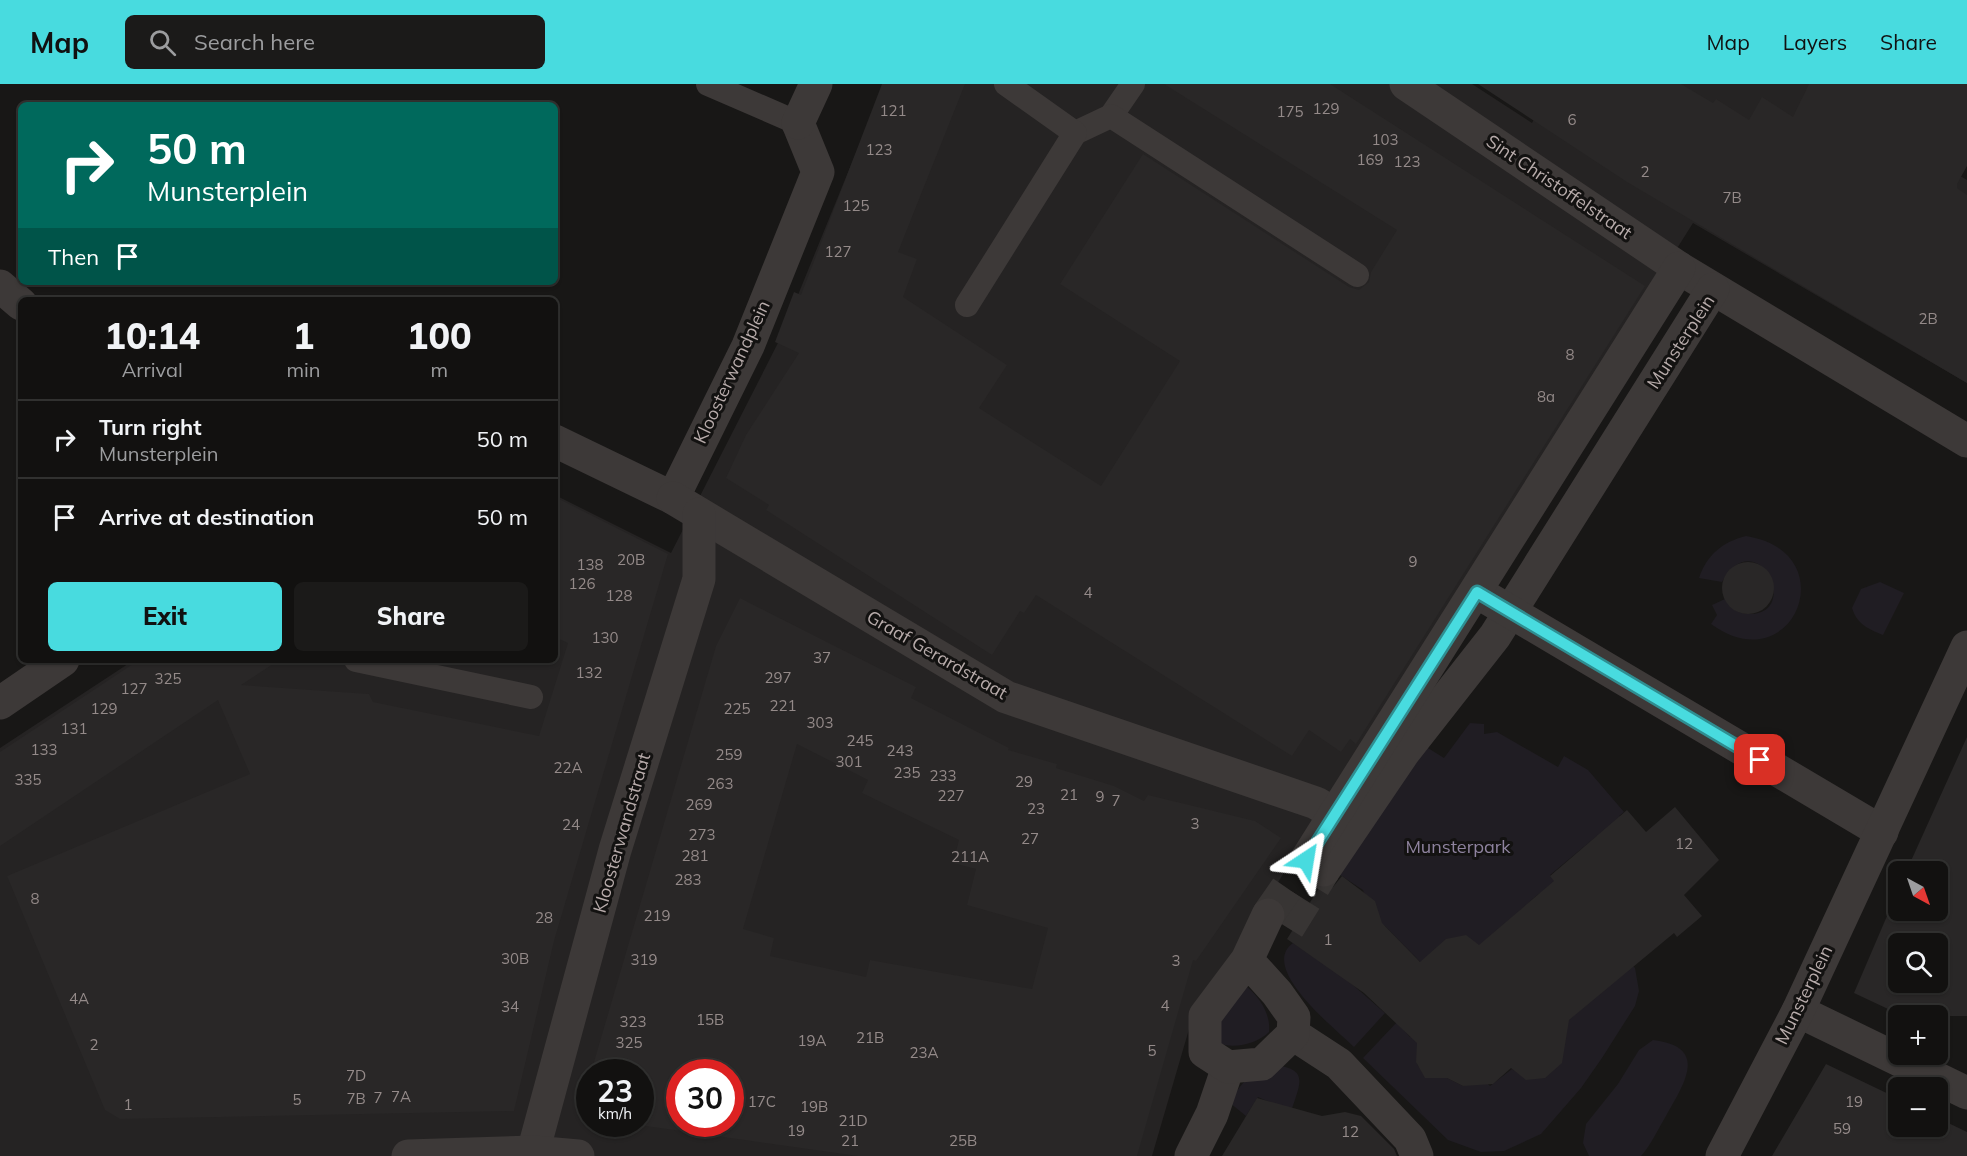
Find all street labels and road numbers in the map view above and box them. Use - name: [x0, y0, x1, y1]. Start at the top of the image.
- street label: Sint Christoffelstraat: [1482, 129, 1637, 244]
- street label: Munsterplein: [1642, 290, 1719, 393]
- street label: Kloosterwandplein: [688, 296, 775, 447]
- street label: Graaf Gerardstraat: [863, 605, 1012, 704]
- street label: Kloosterwandstraat: [588, 750, 655, 915]
- street label: Munsterplein: [1770, 941, 1837, 1048]

